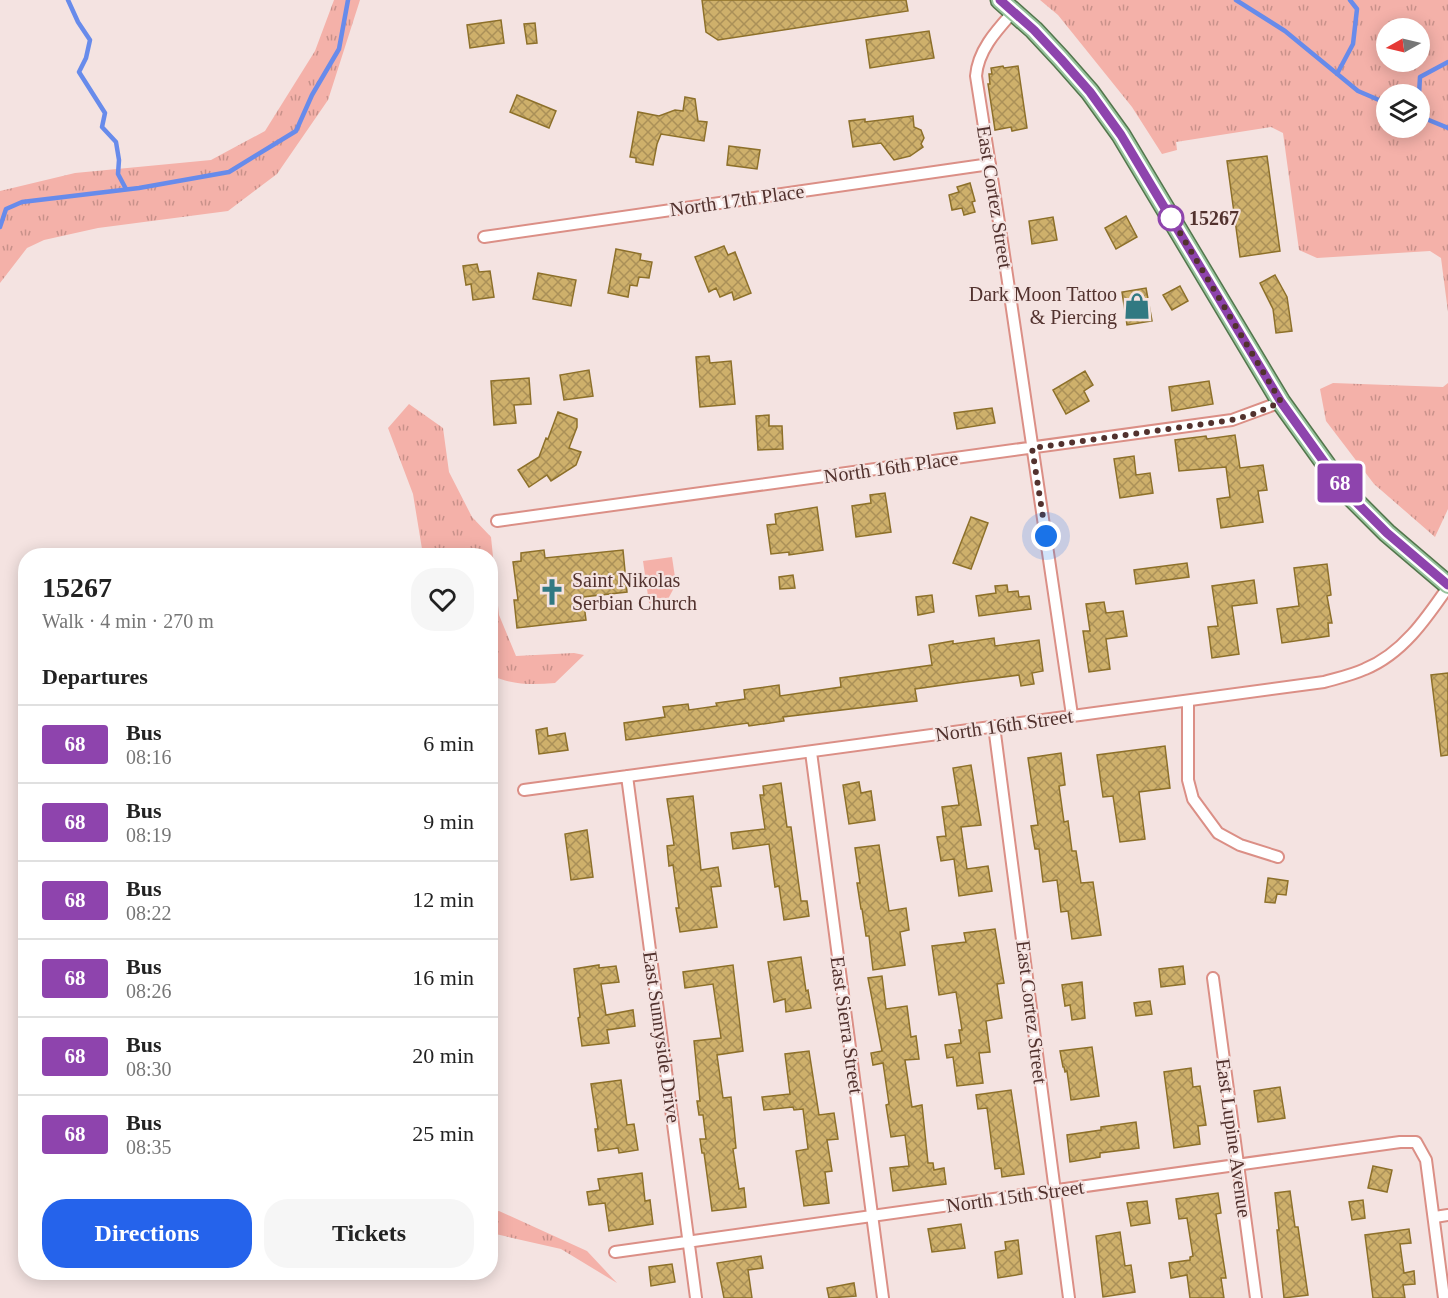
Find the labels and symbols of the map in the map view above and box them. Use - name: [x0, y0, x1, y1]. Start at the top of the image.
- north arrow: [1376, 18, 1430, 72]
- street label: East Cortez Street: [973, 124, 1017, 270]
- street label: North 17th Place: [668, 180, 806, 220]
- marker: 15267: [1158, 205, 1184, 231]
- place label: 15267: [1189, 207, 1239, 229]
- place label: Dark Moon Tattoo & Piercing: [969, 283, 1117, 329]
- shop icon: Dark Moon Tattoo & Piercing: [1122, 291, 1152, 321]
- street label: North 16th Place: [822, 447, 960, 487]
- line badge: 68: [1313, 464, 1367, 502]
- your location: [1031, 521, 1061, 551]
- place label: Saint Nikolas Serbian Church: [572, 569, 697, 614]
- church icon: Saint Nikolas Serbian Church: [537, 577, 567, 607]
- street label: North 16th Street: [934, 704, 1075, 746]
- street label: East Cortez Street: [1012, 939, 1052, 1085]
- street label: East Sunnyside Drive: [638, 950, 685, 1125]
- street label: East Sierra Street: [826, 955, 868, 1096]
- street label: East Lupine Avenue: [1211, 1057, 1256, 1219]
- street label: North 15th Street: [945, 1175, 1086, 1217]

